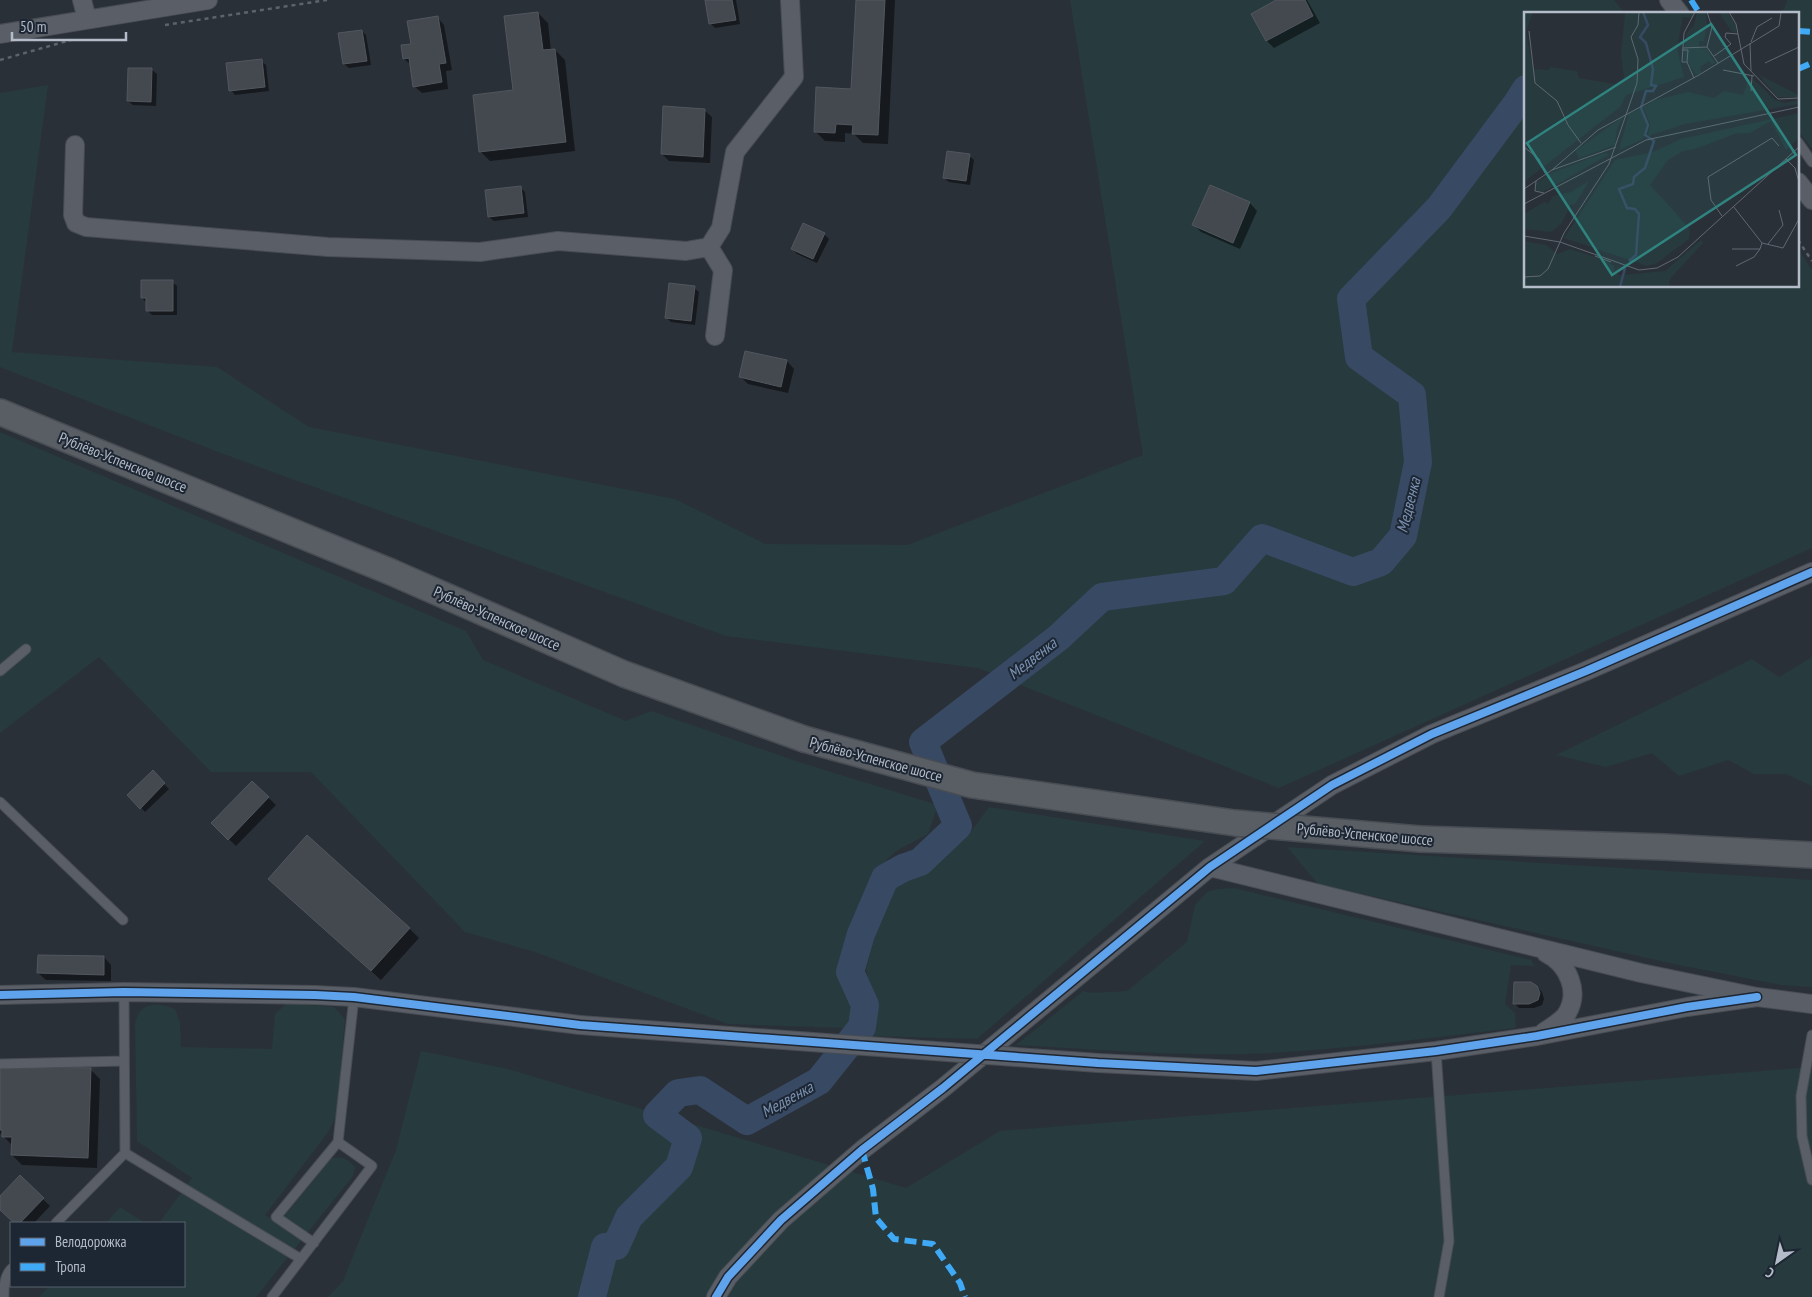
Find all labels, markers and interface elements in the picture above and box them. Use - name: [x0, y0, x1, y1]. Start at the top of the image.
- scale bar: [12, 10, 126, 42]
- inset map: [1524, 12, 1800, 288]
- text: 50 m: [20, 17, 46, 36]
- street label: Рублёво-Успенское шоссе: [56, 428, 190, 496]
- water label: Медвенка: [1392, 474, 1425, 535]
- street label: Рублёво-Успенское шоссе: [431, 582, 563, 654]
- water label: Медвенка: [1004, 632, 1062, 683]
- street label: Рублёво-Успенское шоссе: [808, 732, 944, 786]
- street label: Рублёво-Успенское шоссе: [1296, 819, 1434, 849]
- water label: Медвенка: [758, 1076, 818, 1121]
- legend: [10, 1222, 185, 1287]
- text: Велодорожка: [55, 1232, 126, 1251]
- north arrow: [1752, 1237, 1802, 1287]
- text: Тропа: [55, 1257, 86, 1276]
- text: С: [1762, 1263, 1778, 1282]

